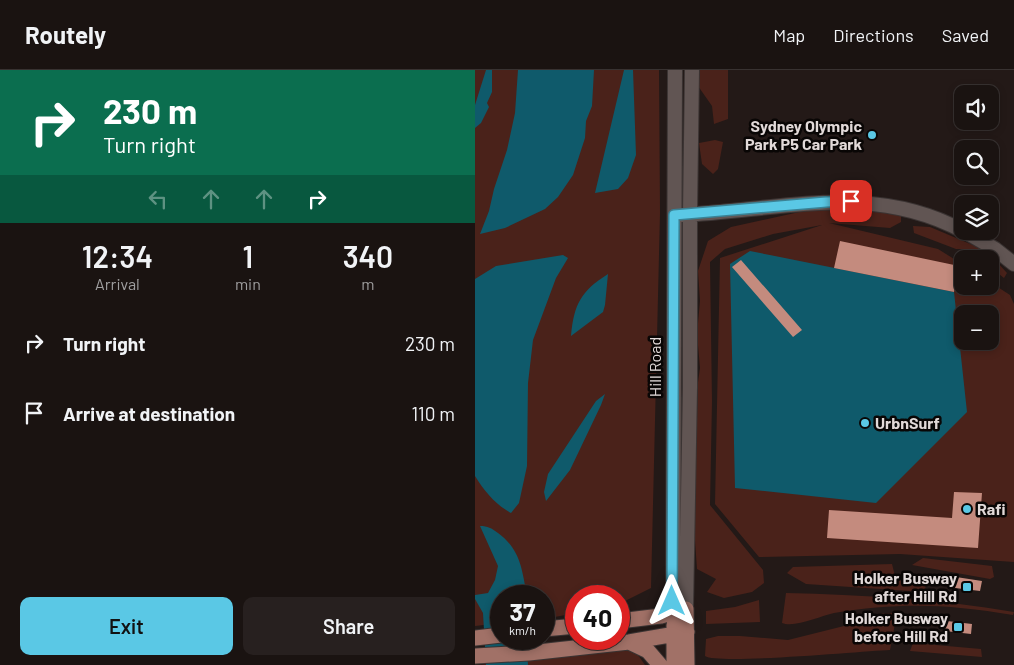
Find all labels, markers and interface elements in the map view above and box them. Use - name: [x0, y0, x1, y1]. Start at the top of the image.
- text: Routely: [25, 20, 106, 49]
- text: Map: [773, 24, 805, 46]
- text: Directions: [833, 24, 914, 46]
- text: Saved: [942, 24, 989, 46]
- map controls: [954, 85, 999, 350]
- button: sound: [954, 85, 999, 130]
- text: 230 m: [103, 89, 197, 131]
- icon: right: [20, 90, 85, 155]
- place label: Sydney Olympic Park P5 Car Park: [745, 116, 862, 153]
- marker: Sydney Olympic Park P5 Car Park: [866, 129, 878, 141]
- text: Turn right: [103, 131, 196, 157]
- button: search: [954, 140, 999, 185]
- pin: [830, 180, 872, 222]
- icon: left: [144, 185, 172, 213]
- icon: ahead: [197, 185, 225, 213]
- icon: ahead: [250, 185, 278, 213]
- icon: right: [303, 185, 331, 213]
- icon: arrive: [837, 187, 865, 215]
- button: layers: [954, 195, 999, 240]
- text: 12:34: [82, 238, 153, 274]
- text: 1: [243, 238, 253, 274]
- text: 340: [343, 238, 393, 274]
- button: +: [954, 250, 999, 295]
- text: Arrival: [95, 274, 140, 293]
- text: min: [235, 274, 261, 293]
- text: m: [361, 274, 375, 293]
- button: −: [954, 305, 999, 350]
- icon: right: [20, 329, 48, 357]
- text: Turn right: [63, 332, 145, 355]
- text: 230 m: [405, 332, 455, 355]
- street label: Hill Road: [645, 337, 664, 397]
- icon: arrive: [20, 399, 48, 427]
- text: Arrive at destination: [63, 402, 235, 425]
- text: 110 m: [411, 402, 455, 425]
- place label: UrbnSurf: [875, 413, 940, 432]
- marker: UrbnSurf: [859, 417, 871, 429]
- place label: Rafi: [977, 499, 1006, 518]
- marker: Rafi: [961, 503, 973, 515]
- place label: Holker Busway after Hill Rd: [854, 568, 957, 605]
- position arrow: [645, 574, 697, 626]
- marker: Holker Busway after Hill Rd: [961, 581, 973, 593]
- speed limit sign: 40: [565, 585, 630, 650]
- text: 37: [510, 596, 535, 626]
- button: Exit: [20, 597, 233, 655]
- button: Share: [243, 597, 455, 655]
- place label: Holker Busway before Hill Rd: [845, 608, 948, 645]
- marker: Holker Busway before Hill Rd: [952, 621, 964, 633]
- text: km/h: [509, 623, 536, 637]

